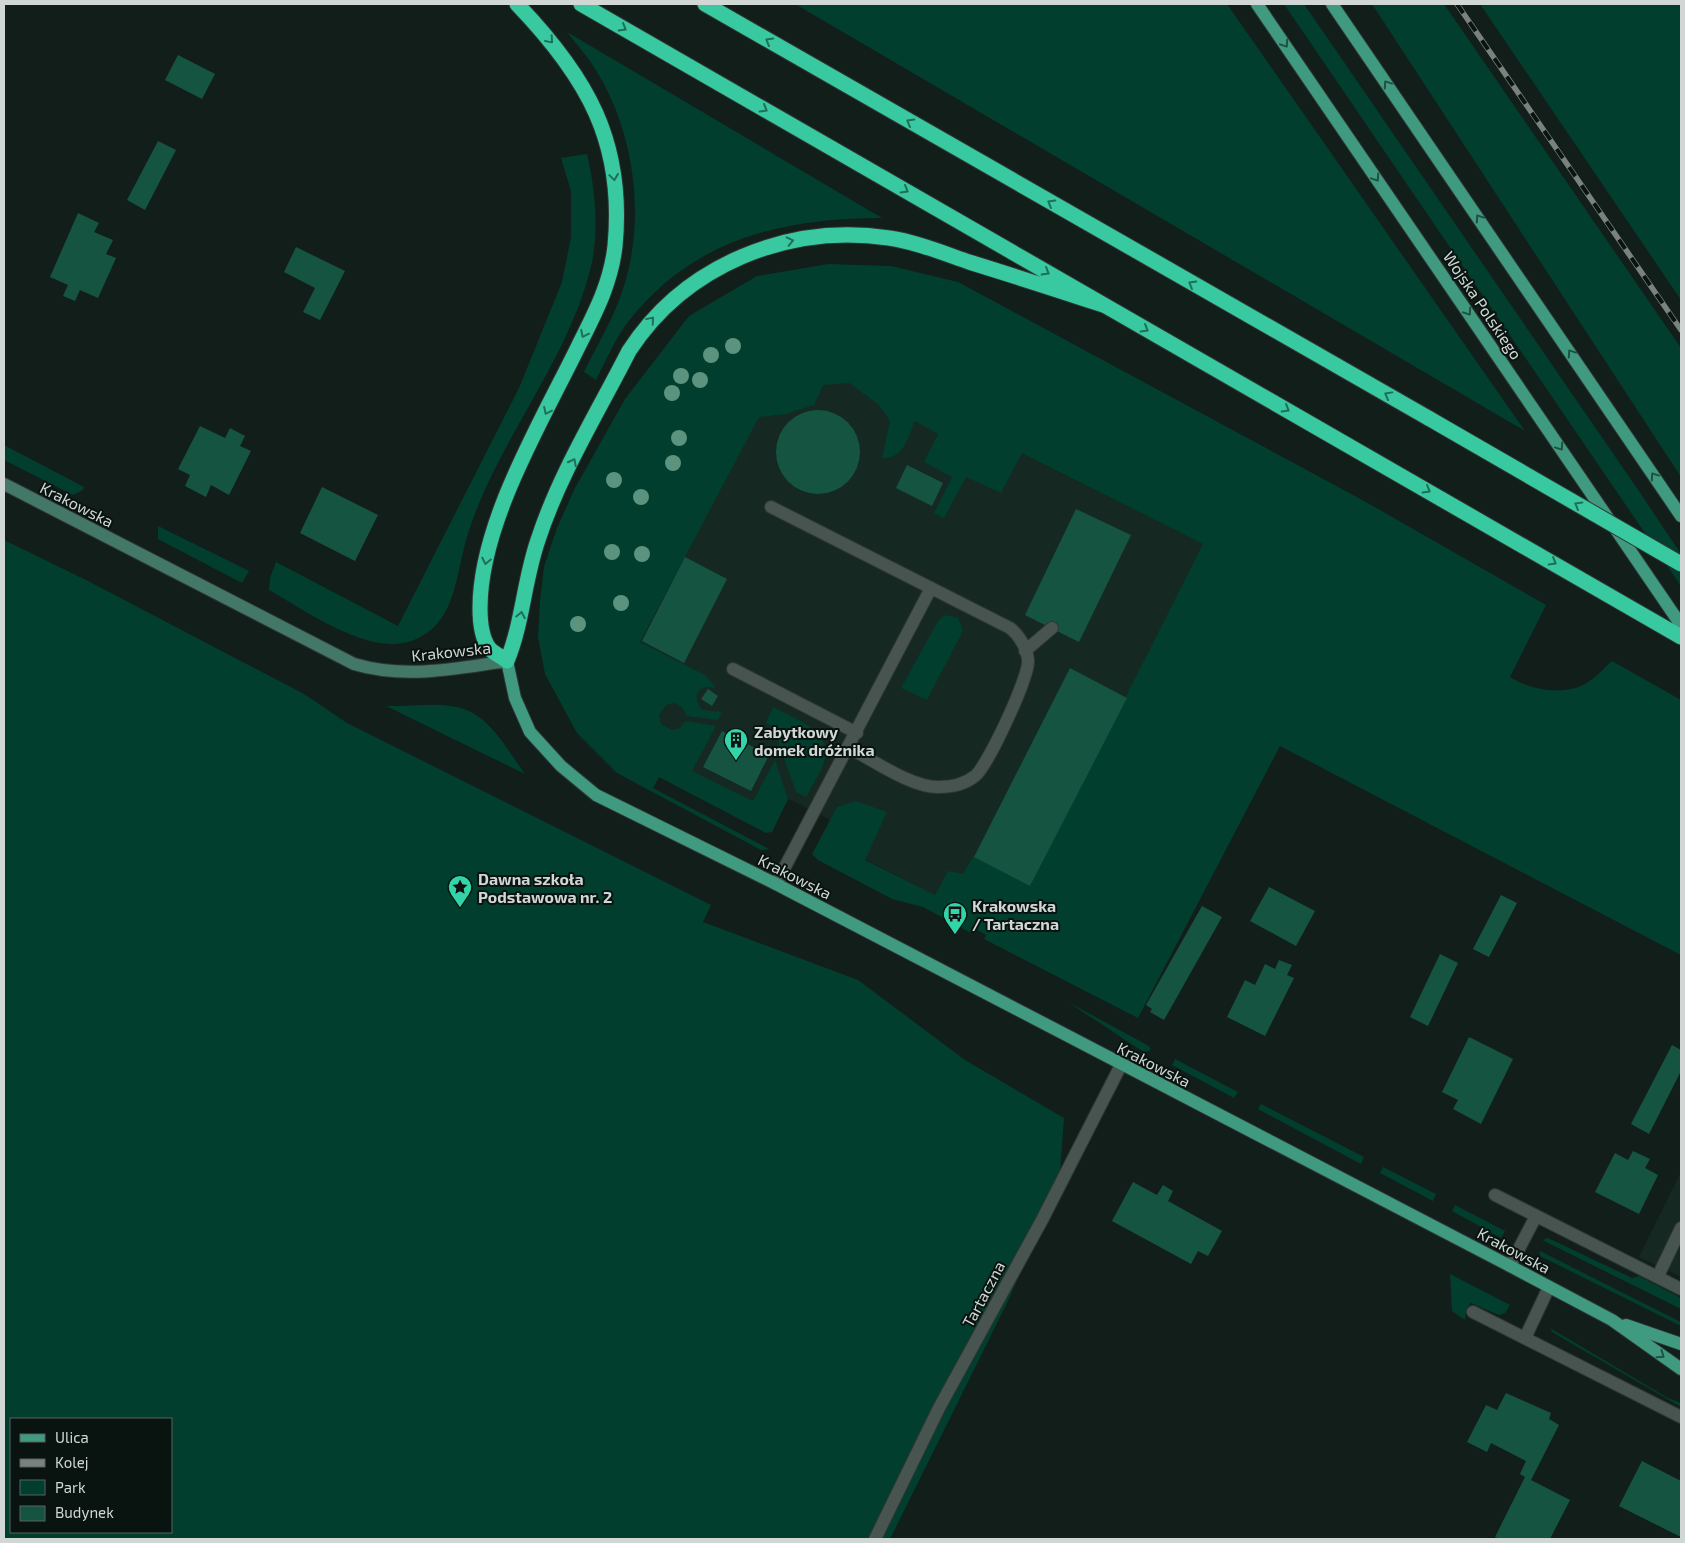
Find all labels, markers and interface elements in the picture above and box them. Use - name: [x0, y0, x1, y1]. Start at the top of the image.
- one-way arrow: [618, 22, 627, 32]
- one-way arrow: [545, 34, 554, 43]
- one-way arrow: [766, 37, 775, 47]
- one-way arrow: [1279, 38, 1288, 48]
- one-way arrow: [1384, 80, 1393, 90]
- one-way arrow: [759, 103, 768, 113]
- one-way arrow: [907, 118, 916, 128]
- one-way arrow: [1370, 172, 1379, 182]
- one-way arrow: [608, 174, 619, 182]
- one-way arrow: [899, 184, 908, 194]
- one-way arrow: [1048, 200, 1057, 210]
- one-way arrow: [1476, 215, 1485, 224]
- one-way arrow: [786, 236, 795, 247]
- street label: Wojska Polskiego: [1439, 247, 1526, 363]
- one-way arrow: [1040, 265, 1049, 275]
- one-way arrow: [1188, 281, 1197, 291]
- one-way arrow: [1462, 307, 1471, 316]
- one-way arrow: [645, 317, 654, 326]
- one-way arrow: [1140, 322, 1149, 332]
- one-way arrow: [580, 329, 591, 338]
- one-way arrow: [1567, 349, 1577, 358]
- one-way arrow: [1384, 392, 1393, 402]
- one-way arrow: [1281, 403, 1290, 413]
- one-way arrow: [543, 406, 553, 415]
- one-way arrow: [1554, 441, 1563, 450]
- one-way arrow: [567, 458, 577, 467]
- one-way arrow: [1651, 472, 1660, 482]
- street label: Krakowska: [37, 477, 117, 531]
- one-way arrow: [1422, 484, 1431, 494]
- one-way arrow: [1575, 501, 1584, 511]
- one-way arrow: [481, 556, 492, 565]
- one-way arrow: [1547, 556, 1556, 566]
- one-way arrow: [516, 610, 526, 619]
- street label: Krakowska: [410, 637, 492, 665]
- place label: Zabytkowy domek dróżnika: [754, 722, 875, 759]
- building icon: Zabytkowy domek dróżnika: [723, 727, 749, 761]
- street label: Krakowska: [755, 849, 835, 903]
- place label: Dawna szkoła Podstawowa nr. 2: [478, 869, 612, 906]
- place icon: Dawna szkoła Podstawowa nr. 2: [447, 874, 473, 908]
- place label: Krakowska / Tartaczna: [972, 896, 1059, 933]
- bus stop icon: Krakowska / Tartaczna: [942, 901, 968, 935]
- street label: Krakowska: [1114, 1037, 1194, 1091]
- street label: Krakowska: [1474, 1223, 1554, 1277]
- street label: Tartaczna: [958, 1258, 1008, 1330]
- one-way arrow: [1655, 1349, 1664, 1358]
- legend: [10, 1418, 172, 1533]
- text: Ulica: [55, 1428, 89, 1446]
- text: Kolej: [55, 1453, 88, 1472]
- text: Park: [55, 1478, 86, 1496]
- text: Budynek: [55, 1503, 114, 1521]

